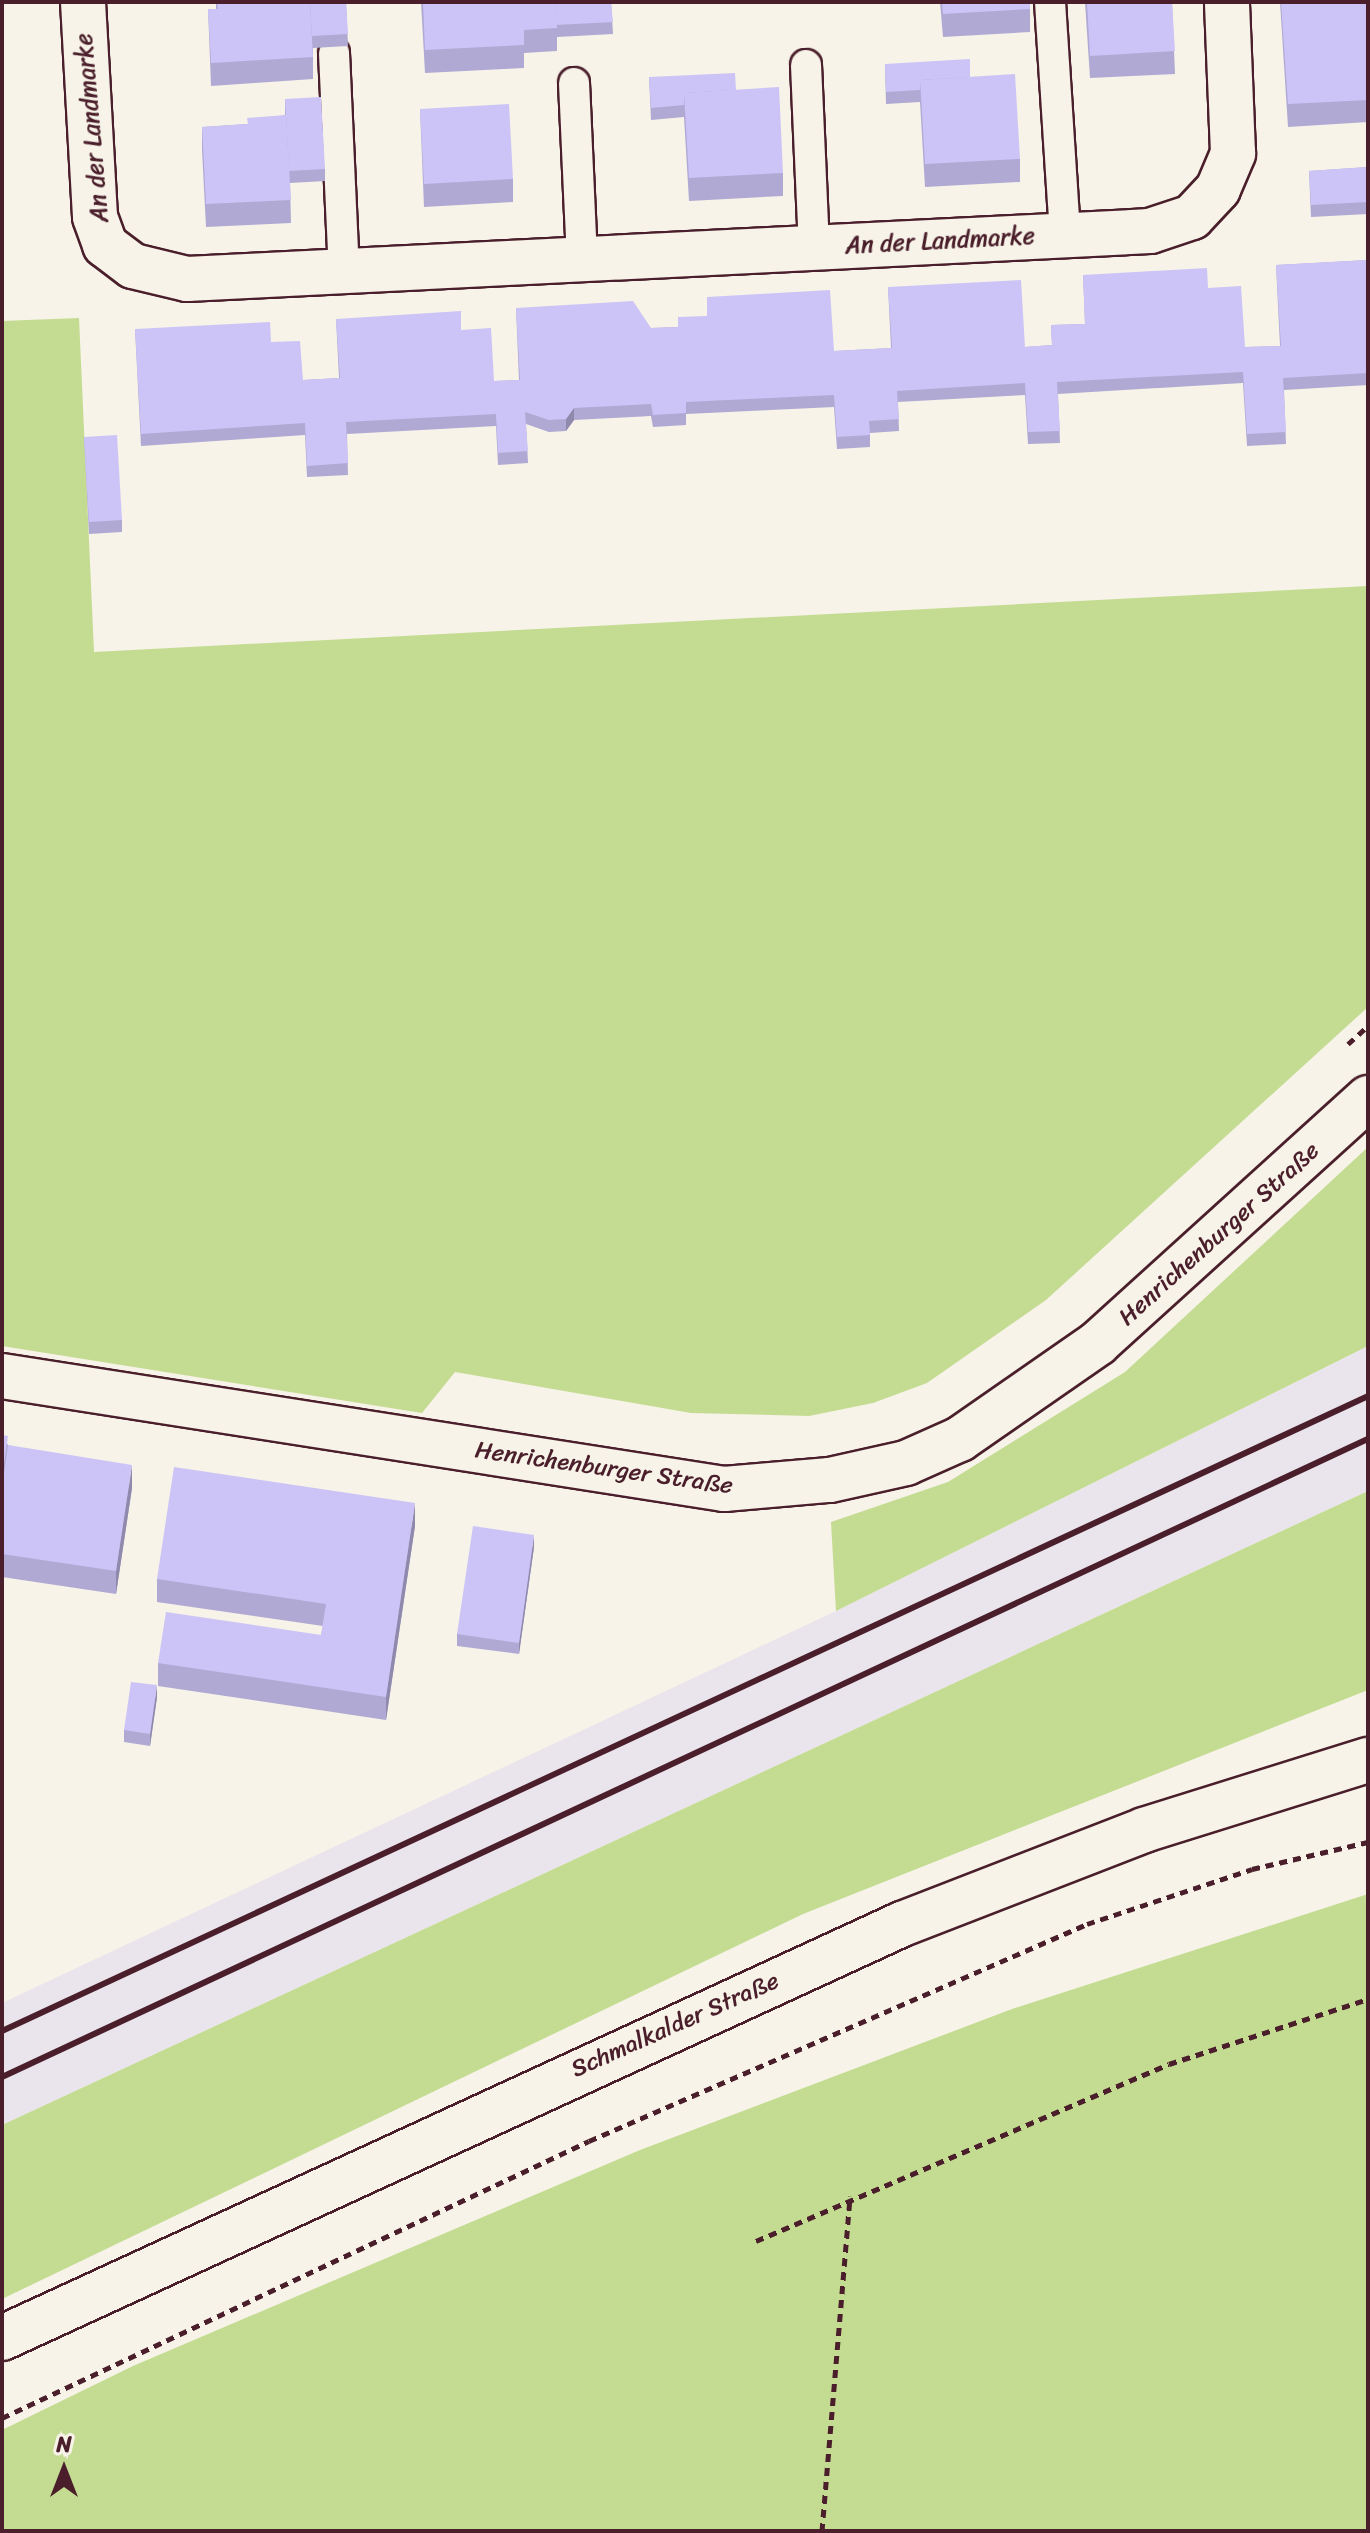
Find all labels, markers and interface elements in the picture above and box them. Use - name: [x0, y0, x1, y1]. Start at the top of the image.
- street label: An der Landmarke: [69, 32, 115, 224]
- street label: An der Landmarke: [845, 222, 1035, 260]
- street label: Henrichenburger Straße: [1113, 1136, 1325, 1332]
- street label: Henrichenburger Straße: [473, 1436, 735, 1500]
- street label: Schmalkalder Straße: [566, 1966, 784, 2084]
- text: N: [56, 2425, 72, 2464]
- north arrow: [24, 2429, 104, 2509]

